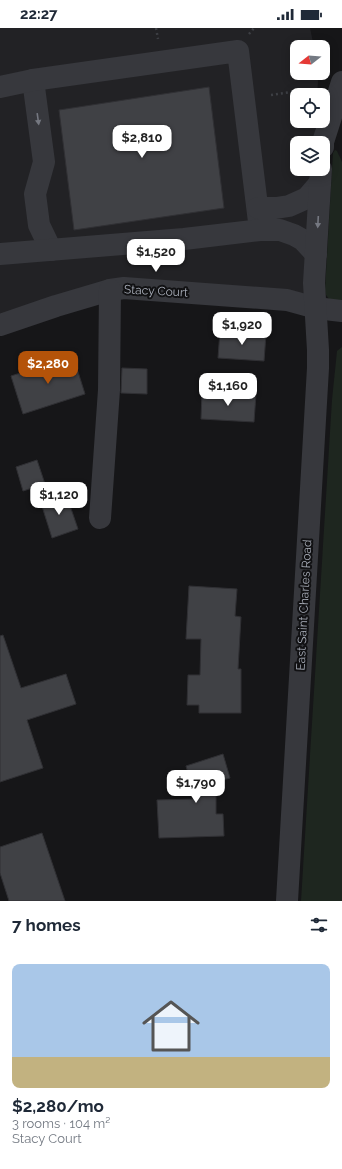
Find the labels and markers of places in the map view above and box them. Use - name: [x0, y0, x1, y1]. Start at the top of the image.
- pin: $2,810: [109, 125, 175, 159]
- pin: $1,520: [123, 239, 189, 273]
- pin: $1,920: [209, 312, 275, 346]
- pin: $2,280: [15, 351, 81, 385]
- pin: $1,160: [195, 373, 261, 407]
- pin: $1,120: [26, 482, 92, 516]
- pin: $1,790: [163, 770, 229, 804]

